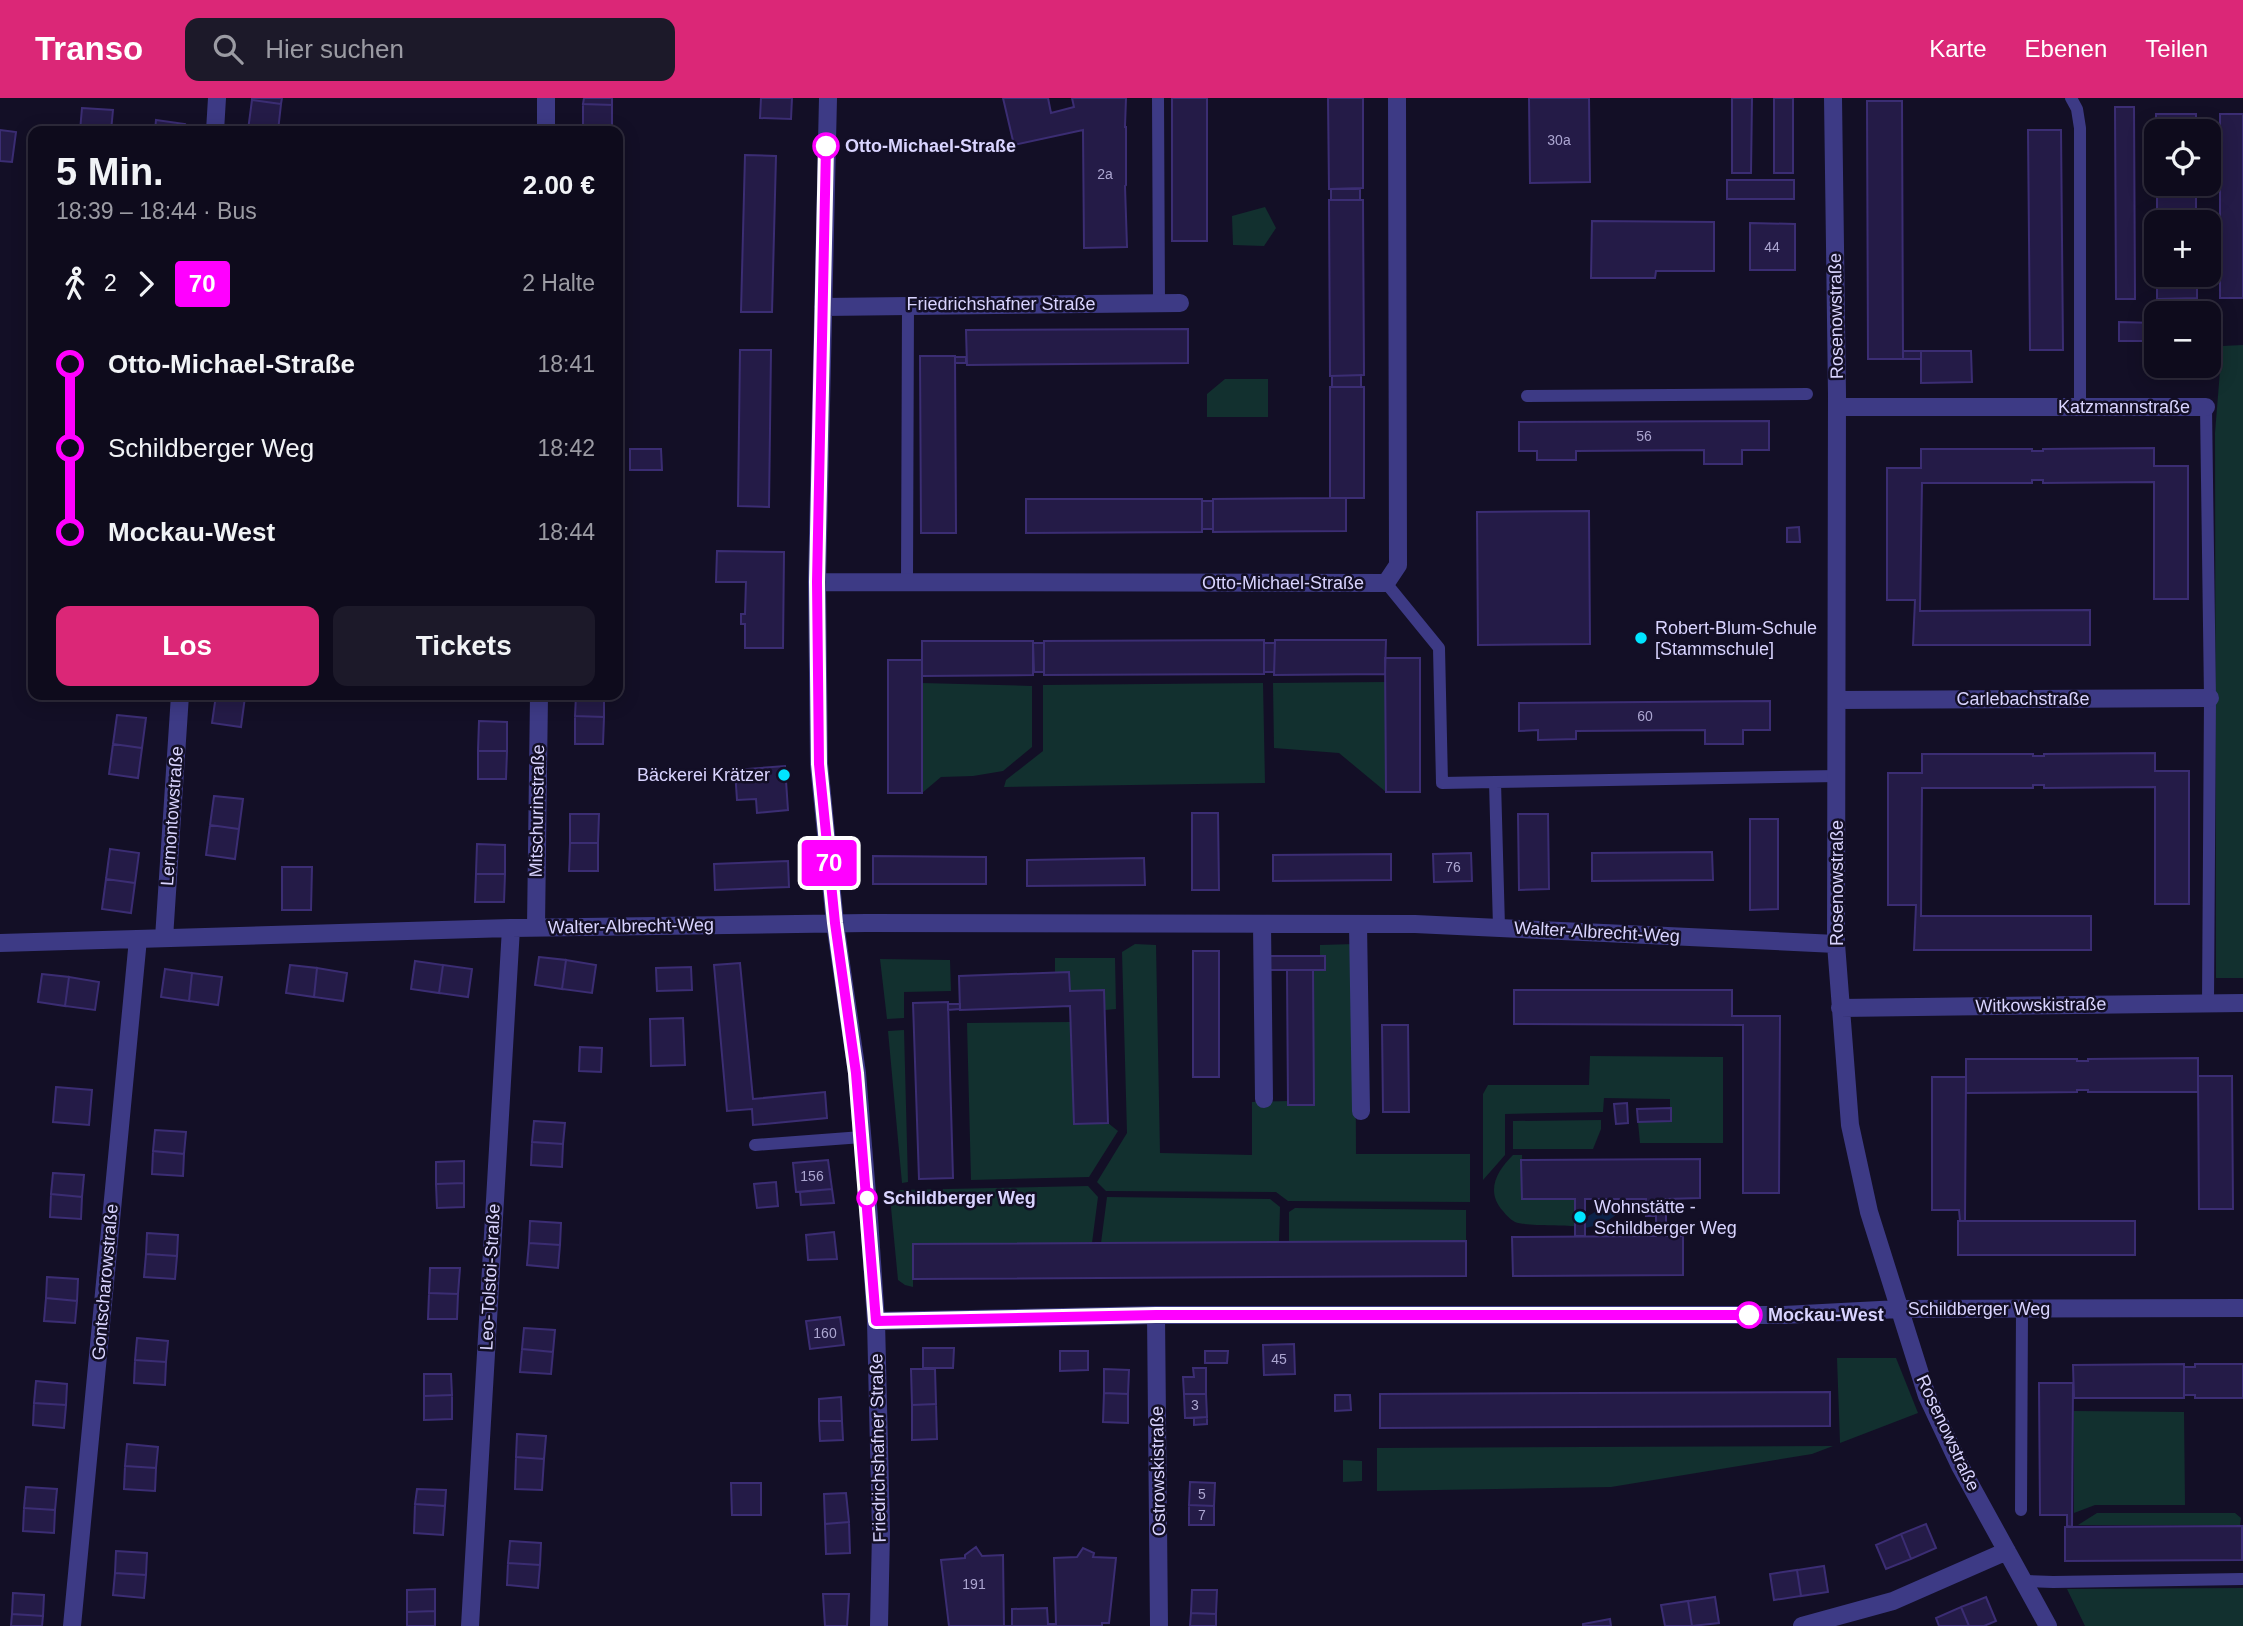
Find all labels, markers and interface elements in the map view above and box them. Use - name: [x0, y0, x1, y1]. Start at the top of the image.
- search box: [185, 18, 675, 81]
- text: Transo: [35, 30, 143, 67]
- icon: search: [209, 30, 247, 68]
- text: Hier suchen: [265, 34, 404, 64]
- text: Karte: [1929, 35, 1987, 62]
- text: Ebenen: [2025, 35, 2107, 62]
- text: Teilen: [2145, 35, 2208, 62]
- map controls: [2144, 119, 2221, 378]
- button: locate: [2144, 119, 2221, 196]
- house number: 30a: [1547, 132, 1571, 148]
- marker: Otto-Michael-Straße: [813, 133, 839, 159]
- place label: Otto-Michael-Straße: [845, 136, 1016, 156]
- text: 5 Min.: [56, 151, 164, 193]
- house number: 2a: [1097, 166, 1113, 182]
- text: 2.00 €: [523, 170, 595, 200]
- text: 18:39 – 18:44 · Bus: [56, 198, 257, 224]
- button: +: [2144, 210, 2221, 287]
- house number: 44: [1764, 239, 1780, 255]
- street label: Rosenowstraße: [1825, 253, 1847, 379]
- icon: walk: [56, 265, 94, 303]
- icon: forward: [127, 265, 165, 303]
- text: 2: [104, 270, 117, 296]
- text: 70: [189, 270, 216, 297]
- text: 2 Halte: [522, 270, 595, 296]
- street label: Friedrichshafner Straße: [906, 294, 1096, 314]
- button: −: [2144, 301, 2221, 378]
- text: Otto-Michael-Straße: [108, 349, 355, 379]
- text: 18:41: [537, 351, 595, 377]
- street label: Katzmannstraße: [2058, 397, 2190, 417]
- house number: 56: [1636, 428, 1652, 444]
- text: Schildberger Weg: [108, 433, 314, 463]
- text: 18:42: [537, 435, 595, 461]
- text: Mockau-West: [108, 517, 275, 547]
- text: 18:44: [537, 519, 595, 545]
- street label: Otto-Michael-Straße: [1202, 573, 1364, 593]
- button: Los: [56, 606, 319, 686]
- button: Tickets: [333, 606, 595, 686]
- place label: Robert-Blum-Schule [Stammschule]: [1655, 618, 1817, 659]
- marker: Robert-Blum-Schule [Stammschule]: [1633, 630, 1649, 646]
- street label: Carlebachstraße: [1956, 689, 2090, 709]
- house number: 60: [1637, 708, 1653, 724]
- street label: Mitschurinstraße: [526, 744, 548, 878]
- street label: Lermontowstraße: [157, 745, 187, 887]
- place label: Bäckerei Krätzer: [637, 765, 770, 785]
- marker: Bäckerei Krätzer: [776, 767, 792, 783]
- street label: Rosenowstraße: [1827, 820, 1847, 946]
- line badge: 70: [798, 840, 860, 886]
- text: 70: [816, 849, 842, 876]
- house number: 76: [1445, 859, 1461, 875]
- street label: Walter-Albrecht-Weg: [548, 915, 714, 937]
- street label: Walter-Albrecht-Weg: [1514, 918, 1680, 946]
- street label: Witkowskistraße: [1975, 994, 2107, 1016]
- house number: 156: [800, 1168, 824, 1184]
- marker: Schildberger Weg: [857, 1188, 877, 1208]
- place label: Schildberger Weg: [883, 1188, 1036, 1208]
- place label: Wohnstätte - Schildberger Weg: [1594, 1197, 1737, 1238]
- street label: Gontscharowstraße: [88, 1203, 122, 1361]
- street label: Leo-Tolstoi-Straße: [476, 1203, 504, 1351]
- marker: Wohnstätte - Schildberger Weg: [1572, 1209, 1588, 1225]
- street label: Schildberger Weg: [1908, 1299, 2050, 1319]
- marker: Mockau-West: [1736, 1302, 1762, 1328]
- place label: Mockau-West: [1768, 1305, 1884, 1325]
- house number: 160: [813, 1325, 837, 1341]
- house number: 45: [1271, 1351, 1287, 1367]
- street label: Friedrichshafner Straße: [866, 1353, 890, 1543]
- street label: Rosenowstraße: [1912, 1372, 1984, 1494]
- house number: 3: [1191, 1397, 1199, 1413]
- street label: Ostrowskistraße: [1147, 1406, 1169, 1536]
- house number: 5: [1198, 1486, 1206, 1502]
- house number: 7: [1198, 1507, 1206, 1523]
- house number: 191: [962, 1576, 986, 1592]

